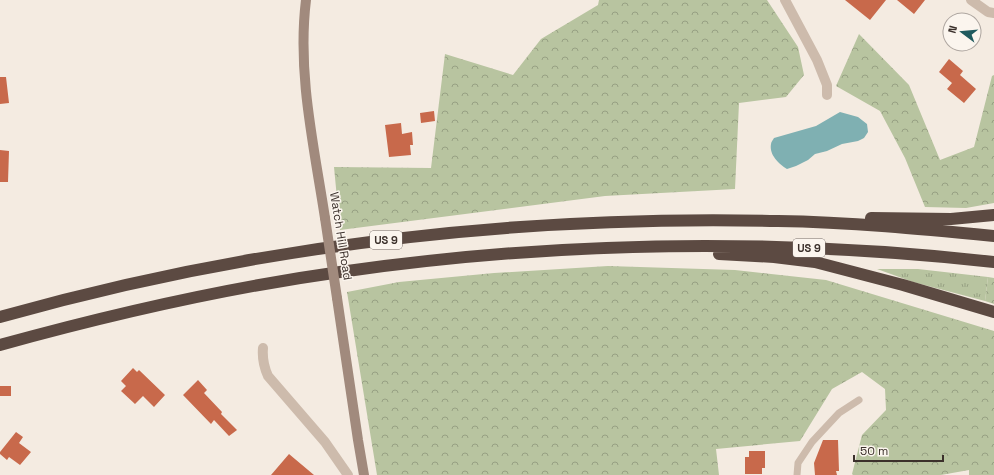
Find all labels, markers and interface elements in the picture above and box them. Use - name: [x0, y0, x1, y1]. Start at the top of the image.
- north arrow: [942, 12, 982, 52]
- text: N: [945, 24, 960, 35]
- street label: Watch Hill Road: [326, 191, 356, 281]
- road number: US 9: [370, 231, 402, 249]
- road number: US 9: [793, 239, 825, 257]
- scale bar: [854, 437, 943, 463]
- text: 50 m: [860, 443, 888, 459]

